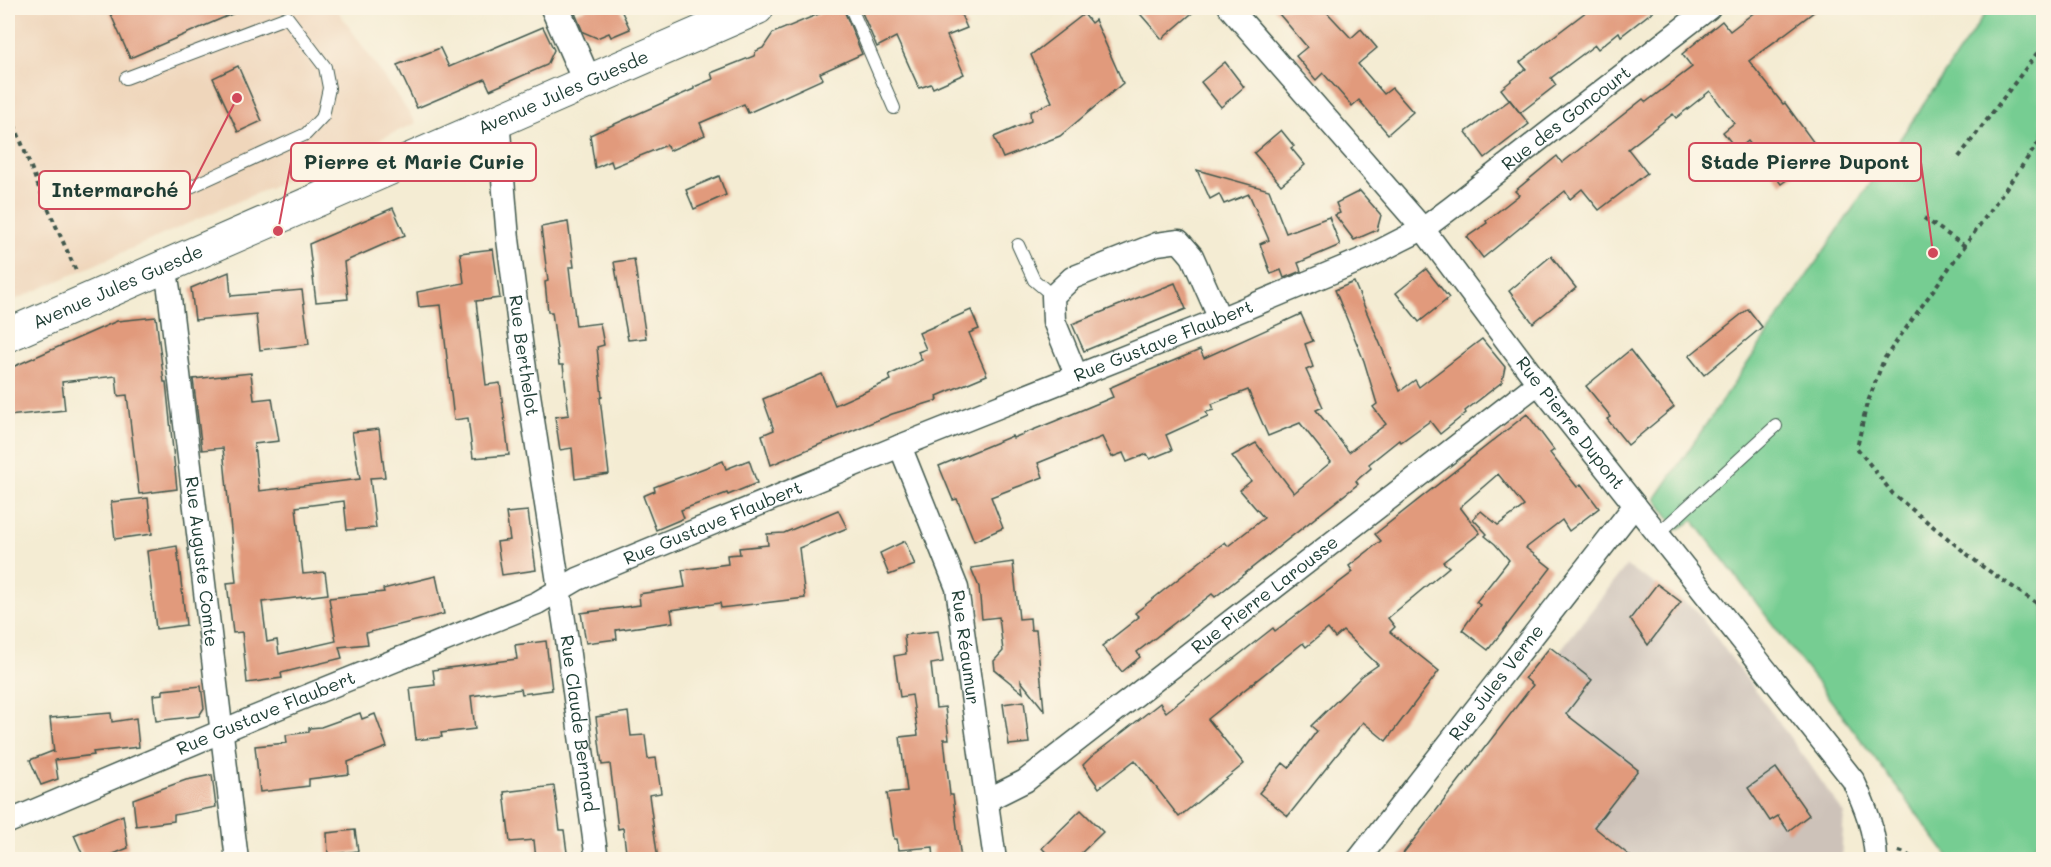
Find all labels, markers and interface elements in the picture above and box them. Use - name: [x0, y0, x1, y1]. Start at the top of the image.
- street label: Avenue Jules Guesde: [474, 44, 652, 139]
- street label: Rue des Goncourt: [1496, 60, 1635, 175]
- callout: Pierre et Marie Curie: [291, 143, 536, 181]
- callout: Stade Pierre Dupont: [1689, 143, 1921, 181]
- text: Pierre et Marie Curie: [304, 148, 524, 174]
- text: Stade Pierre Dupont: [1701, 148, 1909, 174]
- callout: Intermarché: [39, 171, 190, 209]
- text: Intermarché: [52, 176, 179, 202]
- street label: Avenue Jules Guesde: [29, 238, 207, 334]
- street label: Rue Berthelot: [504, 293, 545, 418]
- street label: Rue Gustave Flaubert: [1070, 294, 1256, 387]
- street label: Rue Pierre Dupont: [1511, 351, 1631, 494]
- street label: Rue Auguste Comte: [180, 475, 224, 648]
- street label: Rue Gustave Flaubert: [620, 475, 805, 570]
- street label: Rue Pierre Larousse: [1186, 530, 1343, 659]
- street label: Rue Réaumur: [946, 588, 986, 706]
- street label: Rue Jules Verne: [1443, 619, 1549, 745]
- street label: Rue Claude Bernard: [555, 633, 603, 813]
- street label: Rue Gustave Flaubert: [173, 665, 359, 760]

